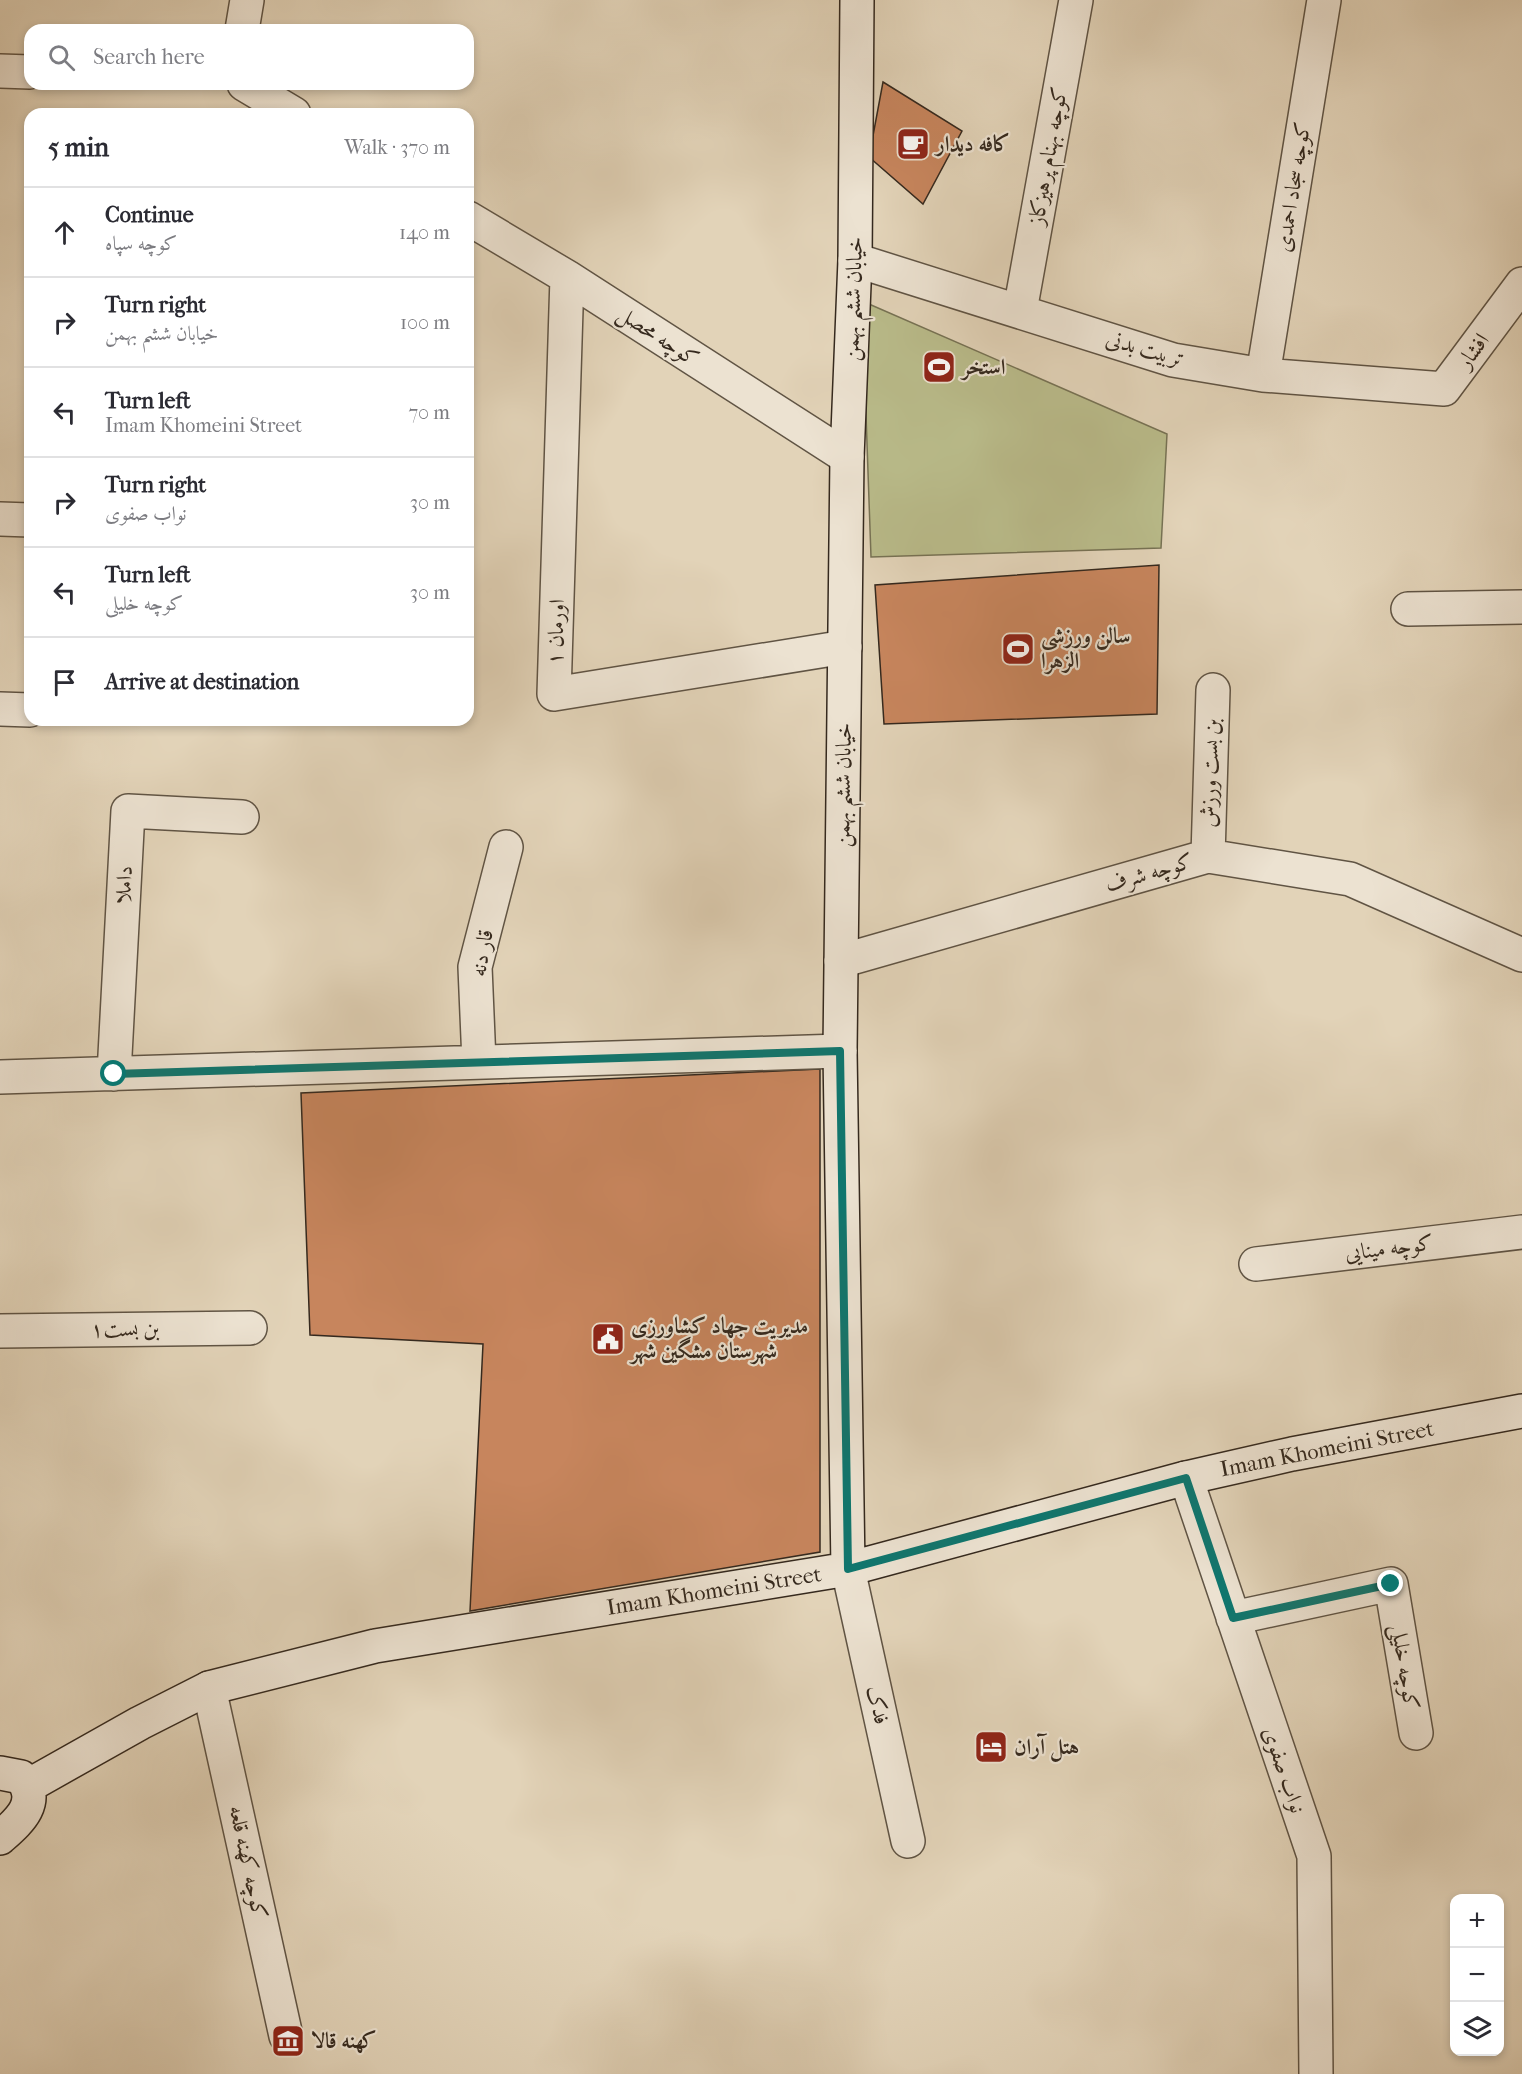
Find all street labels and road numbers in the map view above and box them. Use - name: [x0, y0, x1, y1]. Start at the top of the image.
- street label: کوچه بهنام پرهیزکاز: [1023, 85, 1079, 230]
- street label: کوچه سجاد احمدی: [1270, 120, 1318, 254]
- street label: خیابان ششم بهمن: [838, 236, 876, 362]
- street label: کوچه محصل: [611, 300, 704, 374]
- street label: تربیت بدنی: [1103, 325, 1187, 373]
- street label: افشار: [1450, 328, 1495, 375]
- street label: اورمان ۱: [542, 599, 570, 665]
- street label: بن بست ورزش: [1195, 718, 1225, 828]
- street label: خیابان ششم بهمن: [829, 722, 865, 848]
- street label: کوچه شرف: [1102, 848, 1196, 900]
- street label: داملا: [110, 865, 138, 905]
- street label: قار دنه: [465, 927, 499, 979]
- street label: کوچه مینایی: [1343, 1230, 1435, 1268]
- street label: بن بست۱: [90, 1315, 160, 1343]
- street label: Imam Khomeini Street: [1218, 1416, 1436, 1482]
- street label: Imam Khomeini Street: [605, 1561, 823, 1621]
- street label: کوچه خلیلی: [1382, 1622, 1425, 1712]
- street label: فدک: [861, 1683, 895, 1727]
- street label: نواب صفوی: [1257, 1723, 1311, 1817]
- street label: کوچه کهنه قلعه: [221, 1803, 273, 1922]

